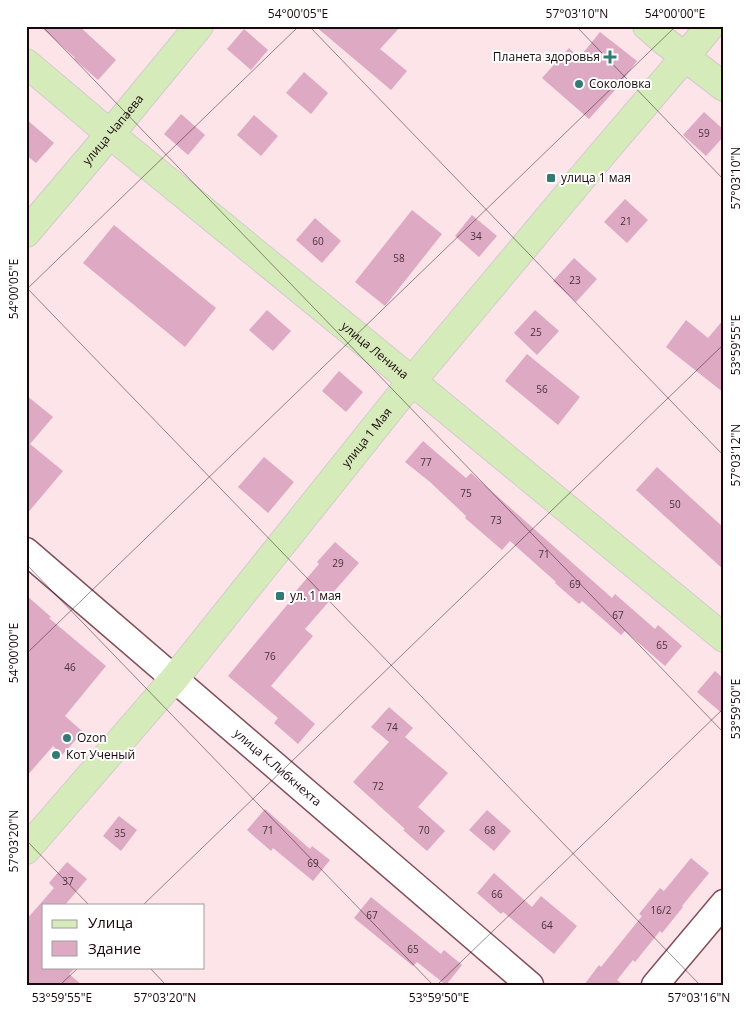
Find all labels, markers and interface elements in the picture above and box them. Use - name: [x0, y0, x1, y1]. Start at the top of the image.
- text: 54°00'05"E: [268, 5, 328, 22]
- text: 57°03'10"N: [546, 5, 608, 22]
- text: 54°00'00"E: [645, 5, 705, 22]
- place label: Планета здоровья: [493, 48, 600, 65]
- marker: Планета здоровья: [604, 51, 616, 63]
- place label: Соколовка: [589, 75, 651, 92]
- marker: Соколовка: [573, 78, 585, 90]
- street label: улица Чапаева: [78, 91, 147, 169]
- house number: 59: [698, 126, 710, 140]
- text: 57°03'10"N: [727, 147, 744, 209]
- place label: улица 1 мая: [561, 169, 631, 186]
- marker: улица 1 мая: [545, 172, 557, 184]
- house number: 21: [620, 214, 632, 228]
- house number: 34: [470, 229, 482, 243]
- house number: 60: [312, 234, 324, 248]
- house number: 58: [393, 251, 405, 265]
- text: 54°00'05"E: [5, 259, 22, 319]
- house number: 23: [569, 273, 581, 287]
- text: 53°59'55"E: [727, 315, 744, 375]
- street label: улица Ленина: [338, 317, 412, 383]
- house number: 25: [530, 325, 542, 339]
- house number: 56: [536, 382, 548, 396]
- street label: улица 1 Мая: [337, 404, 395, 471]
- text: 57°03'12"N: [727, 424, 744, 486]
- house number: 77: [420, 455, 432, 469]
- house number: 75: [460, 486, 472, 500]
- house number: 50: [669, 497, 681, 511]
- house number: 73: [490, 513, 502, 527]
- house number: 71: [538, 547, 550, 561]
- house number: 29: [332, 556, 344, 570]
- house number: 69: [569, 577, 581, 591]
- place label: ул. 1 мая: [290, 587, 341, 604]
- marker: ул. 1 мая: [274, 590, 286, 602]
- house number: 67: [612, 608, 624, 622]
- text: 54°00'00"E: [5, 623, 22, 683]
- house number: 65: [656, 638, 668, 652]
- house number: 76: [264, 649, 276, 663]
- house number: 46: [64, 660, 76, 674]
- text: 53°59'50"E: [727, 679, 744, 739]
- house number: 74: [386, 720, 398, 734]
- street label: улица К.Либкнехта: [230, 725, 325, 810]
- place label: Ozon: [77, 729, 107, 746]
- marker: Ozon: [61, 732, 73, 744]
- place label: Кот Ученый: [66, 746, 135, 763]
- marker: Кот Ученый: [50, 749, 62, 761]
- house number: 72: [372, 779, 384, 793]
- text: 57°03'20"N: [5, 810, 22, 872]
- house number: 71: [262, 823, 274, 837]
- house number: 70: [418, 823, 430, 837]
- house number: 68: [484, 823, 496, 837]
- house number: 35: [114, 826, 126, 840]
- house number: 69: [307, 856, 319, 870]
- house number: 37: [62, 874, 74, 888]
- house number: 66: [491, 887, 503, 901]
- house number: 16/2: [651, 903, 672, 917]
- legend: [42, 904, 205, 968]
- house number: 67: [366, 908, 378, 922]
- text: Улица: [88, 912, 133, 932]
- house number: 64: [541, 918, 553, 932]
- text: Здание: [88, 938, 141, 958]
- house number: 65: [407, 942, 419, 956]
- text: 53°59'55"E: [32, 989, 92, 1006]
- text: 57°03'20"N: [134, 989, 196, 1006]
- text: 53°59'50"E: [409, 989, 469, 1006]
- text: 57°03'16"N: [668, 989, 730, 1006]

